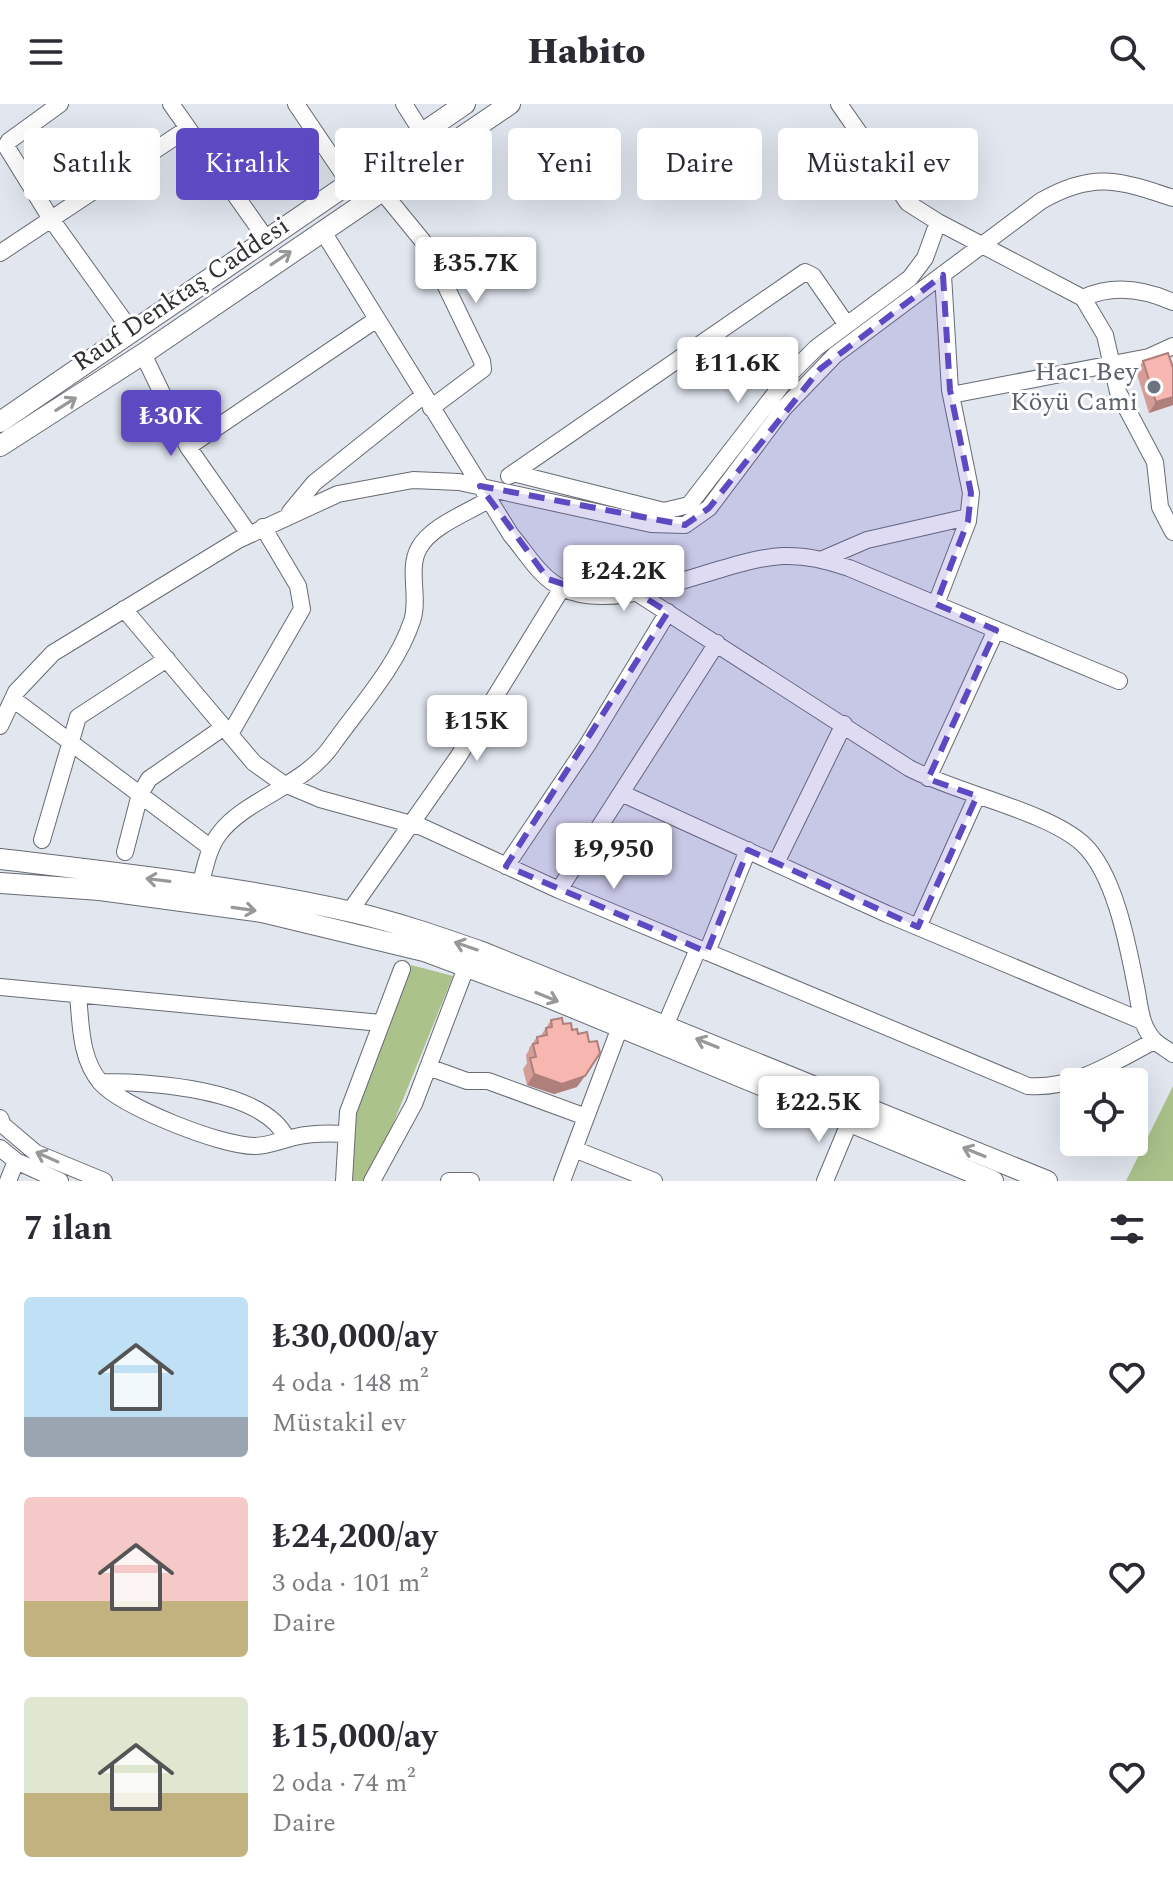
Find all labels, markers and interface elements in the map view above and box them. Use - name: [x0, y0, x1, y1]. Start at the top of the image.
- text: Habito: [528, 25, 645, 80]
- icon: menu: [24, 30, 68, 74]
- icon: search: [1105, 30, 1149, 74]
- chip: Satılık: [24, 128, 160, 200]
- chip: Kiralık: [176, 128, 319, 200]
- chip: Filtreler: [335, 128, 492, 200]
- chip: Yeni: [508, 128, 621, 200]
- chip: Daire: [637, 128, 762, 200]
- chip: Müstakil ev: [778, 128, 978, 200]
- street label: Rauf Denktaş Caddesi: [64, 206, 298, 382]
- pin: ₺35.7K: [411, 237, 541, 305]
- text: ₺35.7K: [433, 243, 519, 283]
- one-way arrow: [270, 250, 292, 266]
- pin: ₺11.6K: [673, 337, 803, 405]
- text: ₺11.6K: [695, 343, 781, 383]
- place label: Hacı Bey Köyü Cami: [1010, 352, 1140, 422]
- marker: Hacı Bey Köyü Cami: [1145, 378, 1163, 396]
- pin: ₺30K: [124, 390, 218, 458]
- one-way arrow: [54, 395, 77, 411]
- text: ₺30K: [139, 396, 203, 436]
- pin: ₺24.2K: [559, 545, 689, 613]
- text: ₺24.2K: [581, 551, 667, 591]
- pin: ₺15K: [430, 695, 524, 763]
- text: ₺15K: [445, 701, 509, 741]
- pin: ₺9,950: [549, 823, 679, 891]
- text: ₺9,950: [574, 829, 654, 869]
- one-way arrow: [145, 873, 172, 888]
- one-way arrow: [231, 902, 257, 917]
- one-way arrow: [454, 938, 479, 953]
- one-way arrow: [534, 991, 559, 1005]
- one-way arrow: [696, 1035, 720, 1050]
- map controls: [1060, 1068, 1148, 1156]
- button: locate: [1060, 1068, 1148, 1156]
- pin: ₺22.5K: [754, 1076, 884, 1144]
- text: ₺22.5K: [776, 1082, 862, 1122]
- one-way arrow: [962, 1143, 987, 1158]
- one-way arrow: [35, 1149, 59, 1164]
- text: 7 ilan: [24, 1203, 113, 1255]
- icon: filters: [1105, 1207, 1149, 1251]
- text: ₺30,000/ay: [272, 1311, 437, 1363]
- icon: home: [88, 1329, 184, 1425]
- icon: heart: [1105, 1355, 1149, 1399]
- text: 4 oda · 148 m²: [272, 1363, 429, 1403]
- text: Müstakil ev: [272, 1403, 406, 1443]
- text: ₺24,200/ay: [272, 1511, 437, 1563]
- icon: home: [88, 1529, 184, 1625]
- icon: heart: [1105, 1555, 1149, 1599]
- text: 3 oda · 101 m²: [272, 1563, 429, 1603]
- text: Daire: [272, 1603, 336, 1643]
- text: ₺15,000/ay: [272, 1711, 437, 1763]
- icon: home: [88, 1729, 184, 1825]
- icon: heart: [1105, 1755, 1149, 1799]
- text: 2 oda · 74 m²: [272, 1763, 416, 1803]
- text: Daire: [272, 1803, 336, 1843]

